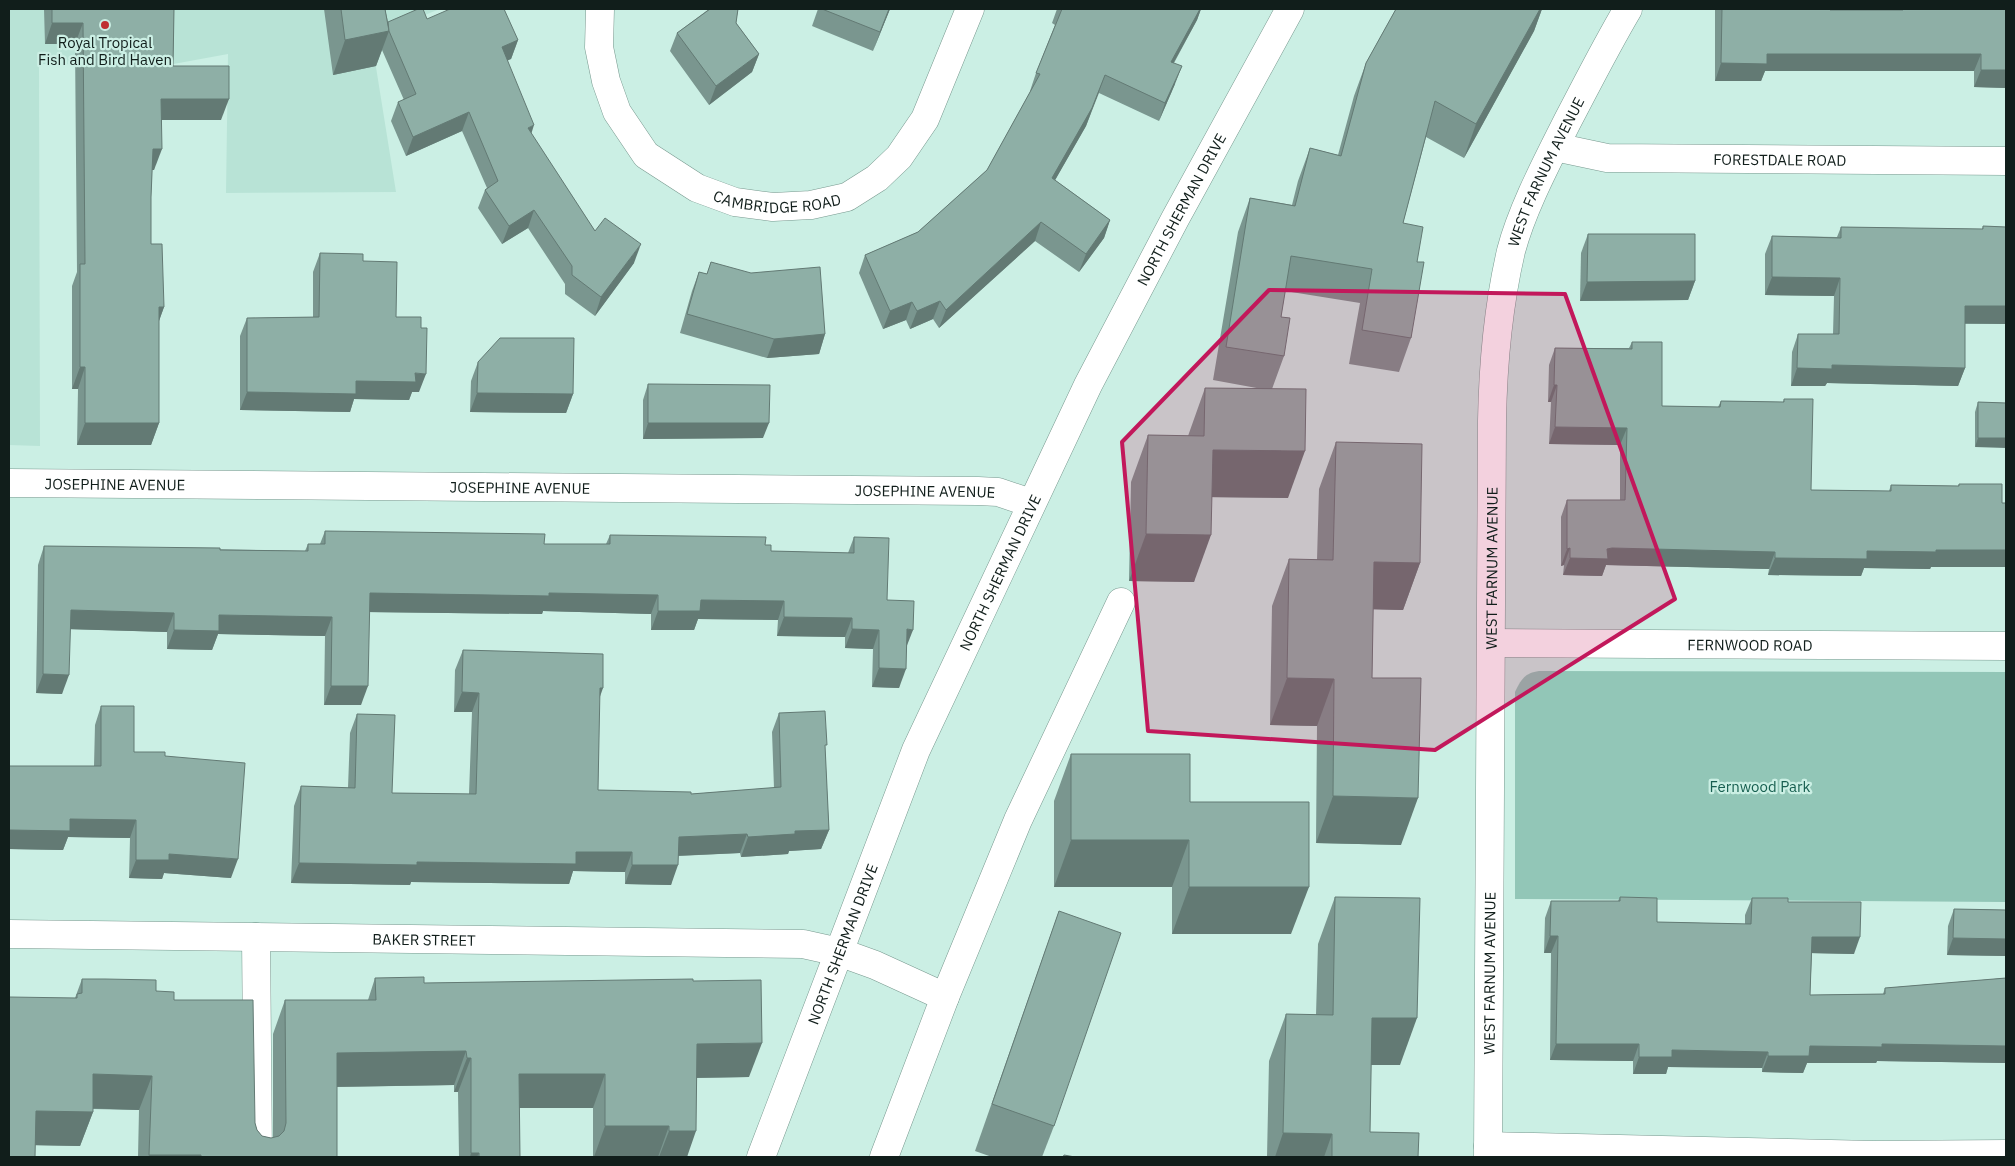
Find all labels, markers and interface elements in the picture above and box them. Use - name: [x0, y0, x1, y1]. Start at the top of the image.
- marker: Royal Tropical Fish and Bird Haven: [99, 19, 111, 31]
- place label: Royal Tropical Fish and Bird Haven: [38, 33, 172, 69]
- street label: WEST FARNUM AVENUE: [1503, 94, 1588, 249]
- street label: NORTH SHERMAN DRIVE: [1132, 130, 1230, 289]
- street label: FORESTDALE ROAD: [1713, 149, 1846, 169]
- street label: CAMBRIDGE ROAD: [711, 185, 843, 217]
- street label: JOSEPHINE AVENUE: [45, 474, 185, 494]
- street label: JOSEPHINE AVENUE: [450, 477, 590, 497]
- street label: JOSEPHINE AVENUE: [854, 480, 996, 501]
- street label: WEST FARNUM AVENUE: [1481, 487, 1501, 649]
- street label: NORTH SHERMAN DRIVE: [955, 491, 1045, 653]
- street label: FERNWOOD ROAD: [1687, 635, 1813, 654]
- park label: Fernwood Park: [1709, 777, 1811, 796]
- street label: NORTH SHERMAN DRIVE: [803, 861, 881, 1027]
- street label: WEST FARNUM AVENUE: [1479, 892, 1499, 1054]
- street label: BAKER STREET: [372, 929, 476, 949]

